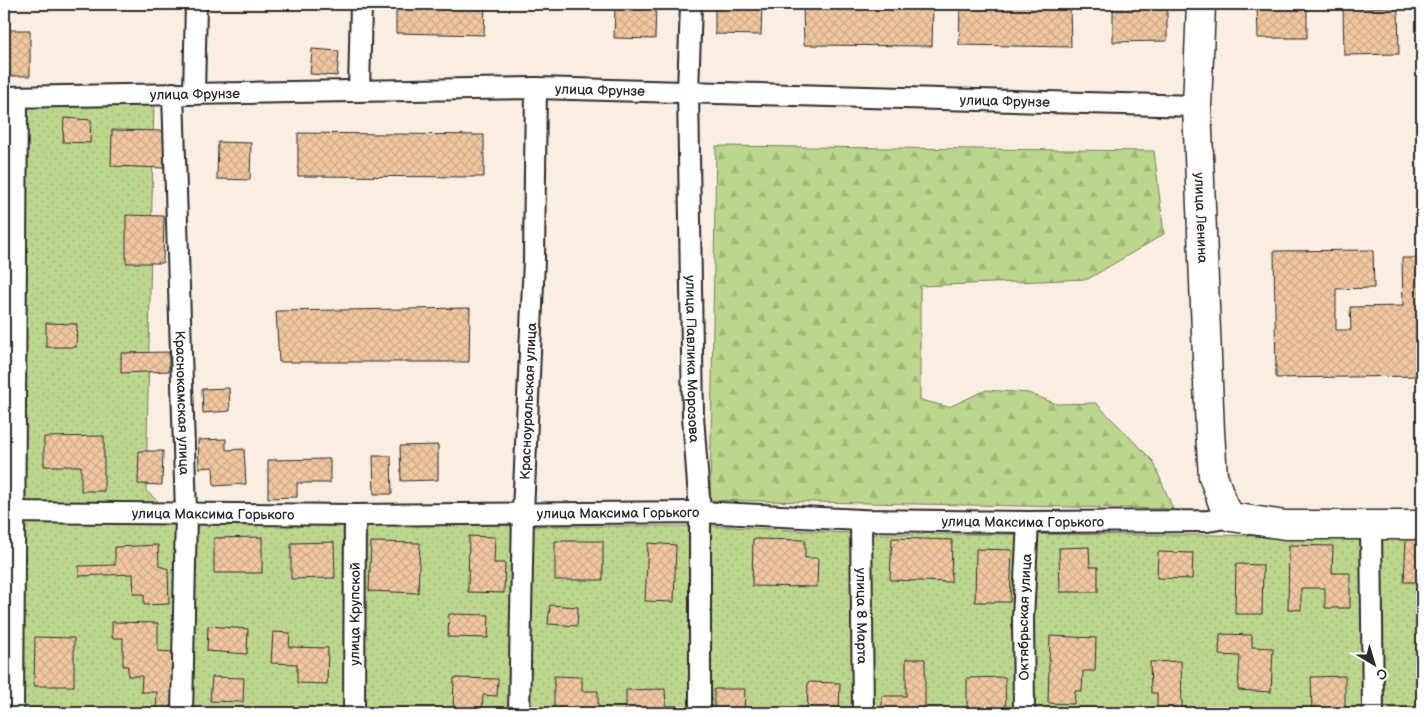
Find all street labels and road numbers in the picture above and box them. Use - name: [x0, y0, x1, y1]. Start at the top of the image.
- street label: улица Фрунзе: [555, 80, 645, 99]
- street label: улица Фрунзе: [150, 85, 240, 103]
- street label: улица Фрунзе: [959, 91, 1050, 110]
- street label: улица Ленина: [1191, 172, 1212, 264]
- street label: улица Павлика Морозова: [682, 275, 703, 444]
- street label: Красноуральская улица: [516, 321, 540, 480]
- street label: Краснокамская улица: [172, 330, 193, 476]
- street label: улица Максима Горького: [537, 504, 699, 522]
- street label: улица Максима Горького: [132, 505, 294, 523]
- street label: улица Максима Горького: [941, 512, 1104, 531]
- street label: Октябрьская улица: [1014, 552, 1035, 681]
- street label: улица Крупской: [346, 562, 363, 666]
- street label: улица 8 Марта: [853, 568, 871, 665]

